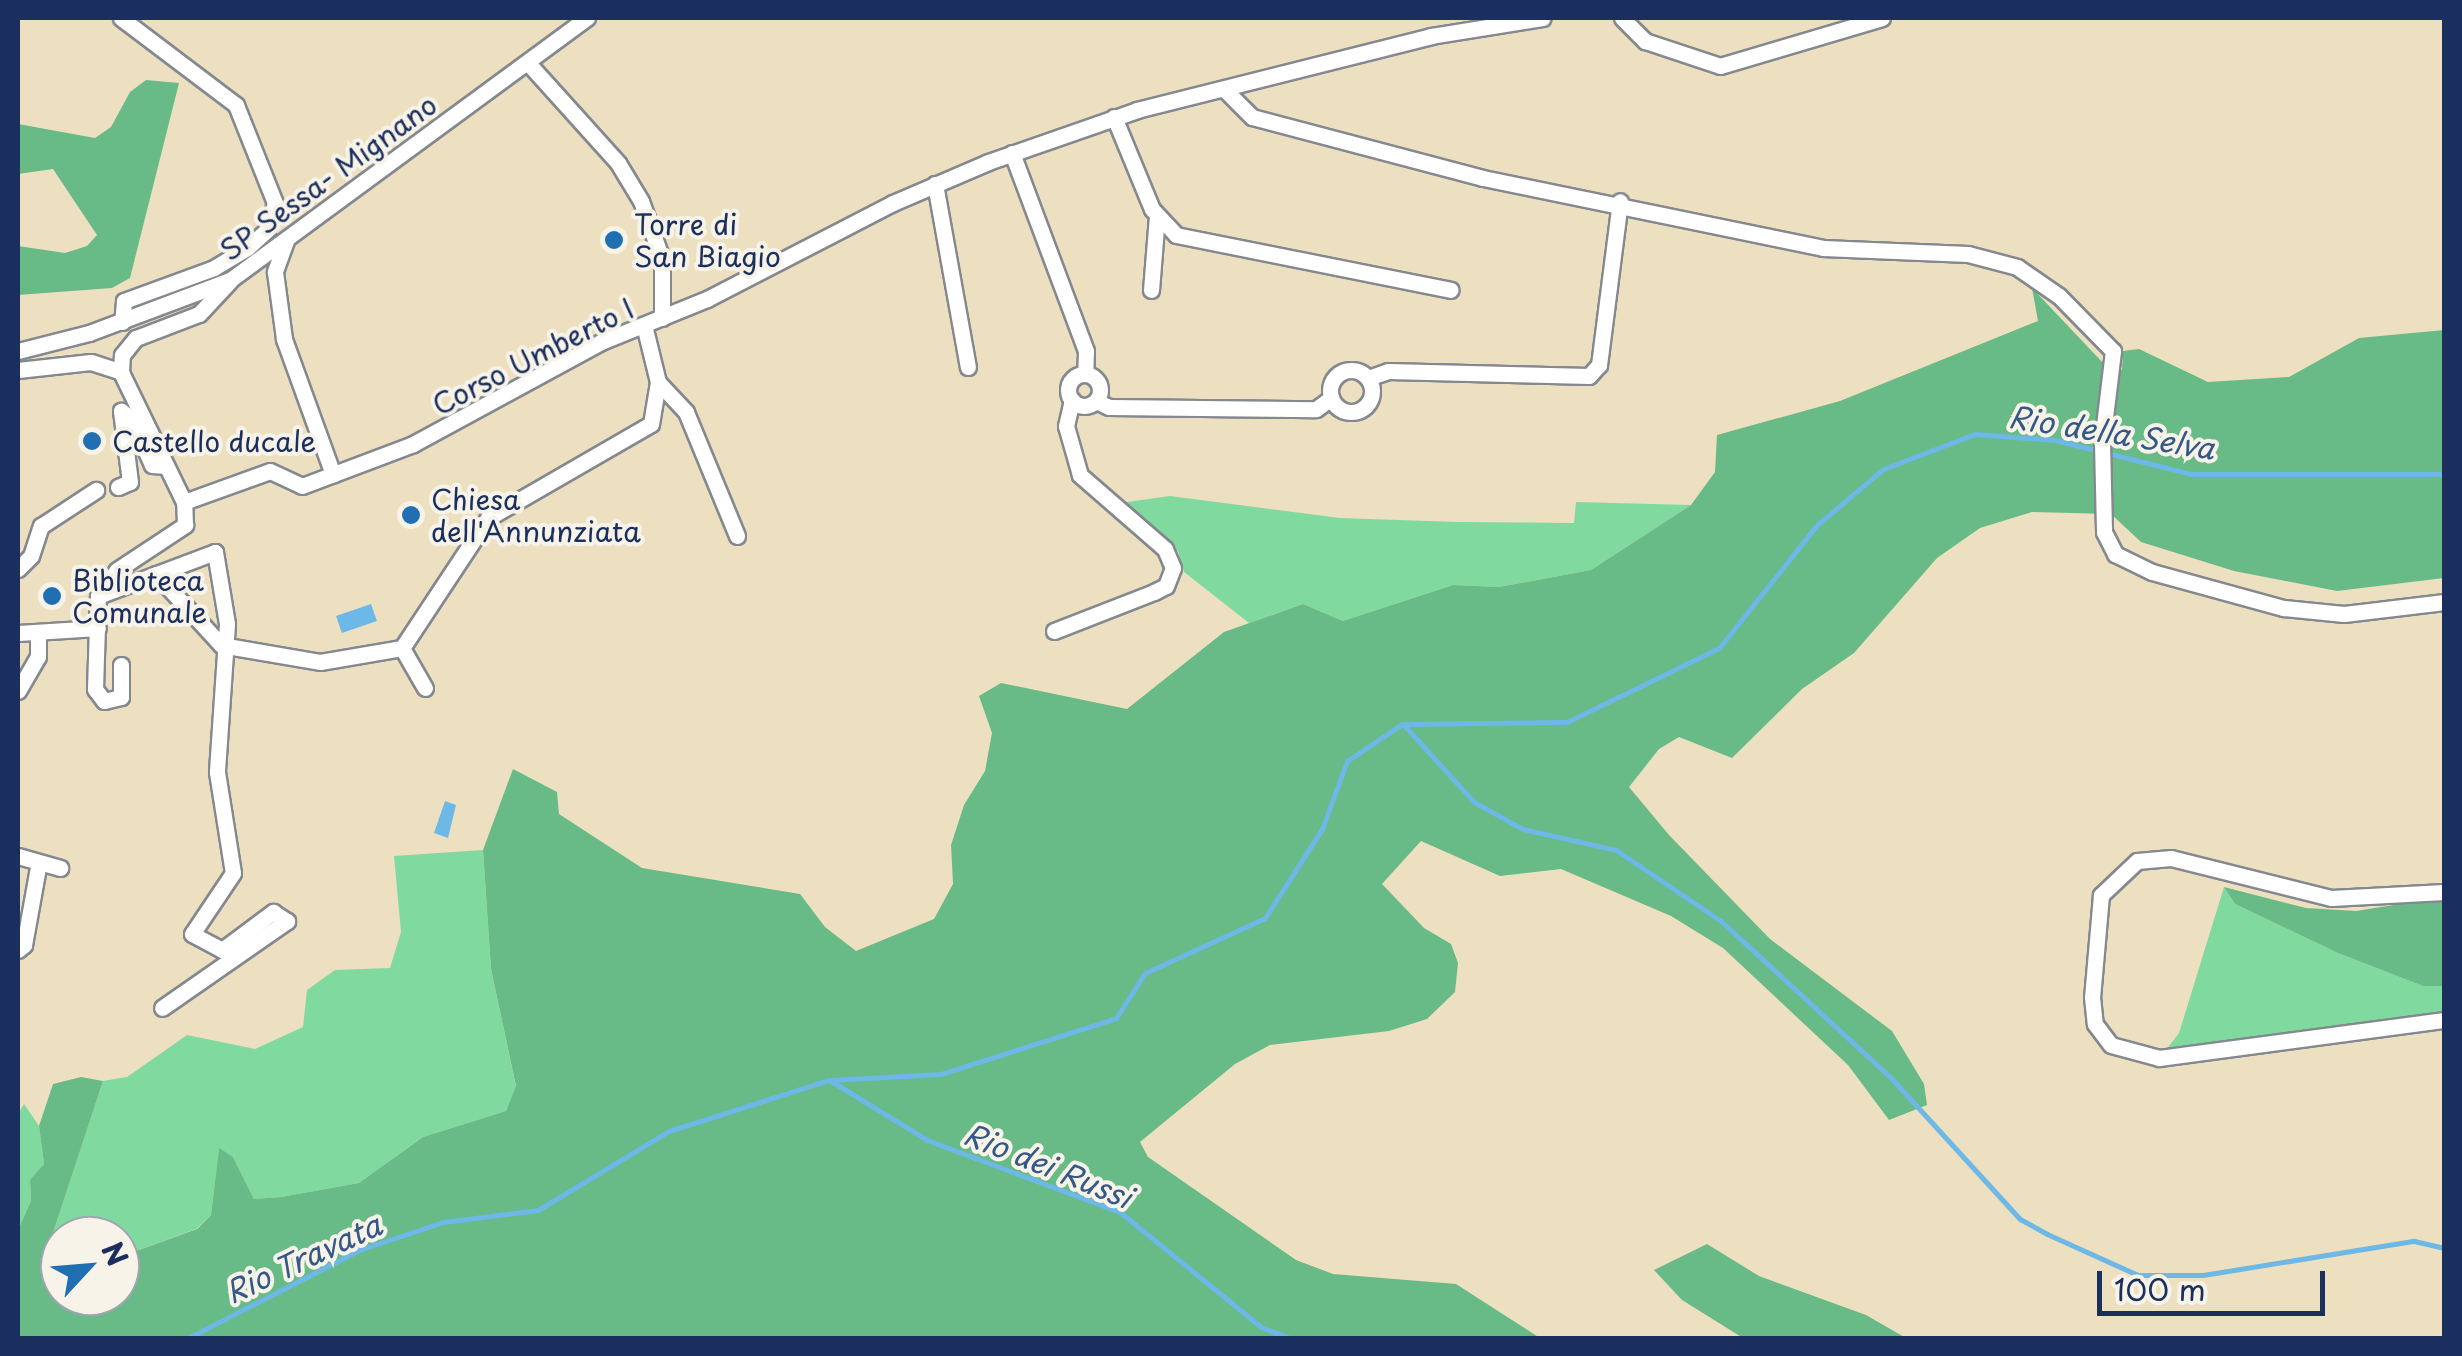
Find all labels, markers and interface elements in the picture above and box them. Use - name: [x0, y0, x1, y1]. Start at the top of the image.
- street label: SP Sessa- Mignano: [214, 87, 442, 267]
- place label: Torre di San Biagio: [634, 207, 780, 273]
- marker: Torre di San Biagio: [603, 229, 625, 251]
- street label: Corso Umberto I: [427, 291, 639, 421]
- water label: Rio della Selva: [2006, 398, 2218, 466]
- place label: Castello ducale: [112, 424, 317, 458]
- marker: Castello ducale: [81, 430, 103, 452]
- place label: Chiesa dell'Annunziata: [431, 482, 641, 548]
- marker: Chiesa dell'Annunziata: [400, 504, 422, 526]
- place label: Biblioteca Comunale: [72, 563, 207, 629]
- marker: Biblioteca Comunale: [41, 585, 63, 607]
- water label: Rio dei Russi: [957, 1114, 1139, 1216]
- water label: Rio Travata: [218, 1206, 388, 1310]
- north arrow: [40, 1216, 140, 1316]
- text: N: [91, 1234, 140, 1273]
- scale bar: [2102, 1251, 2330, 1313]
- text: 100 m: [2114, 1266, 2206, 1311]

